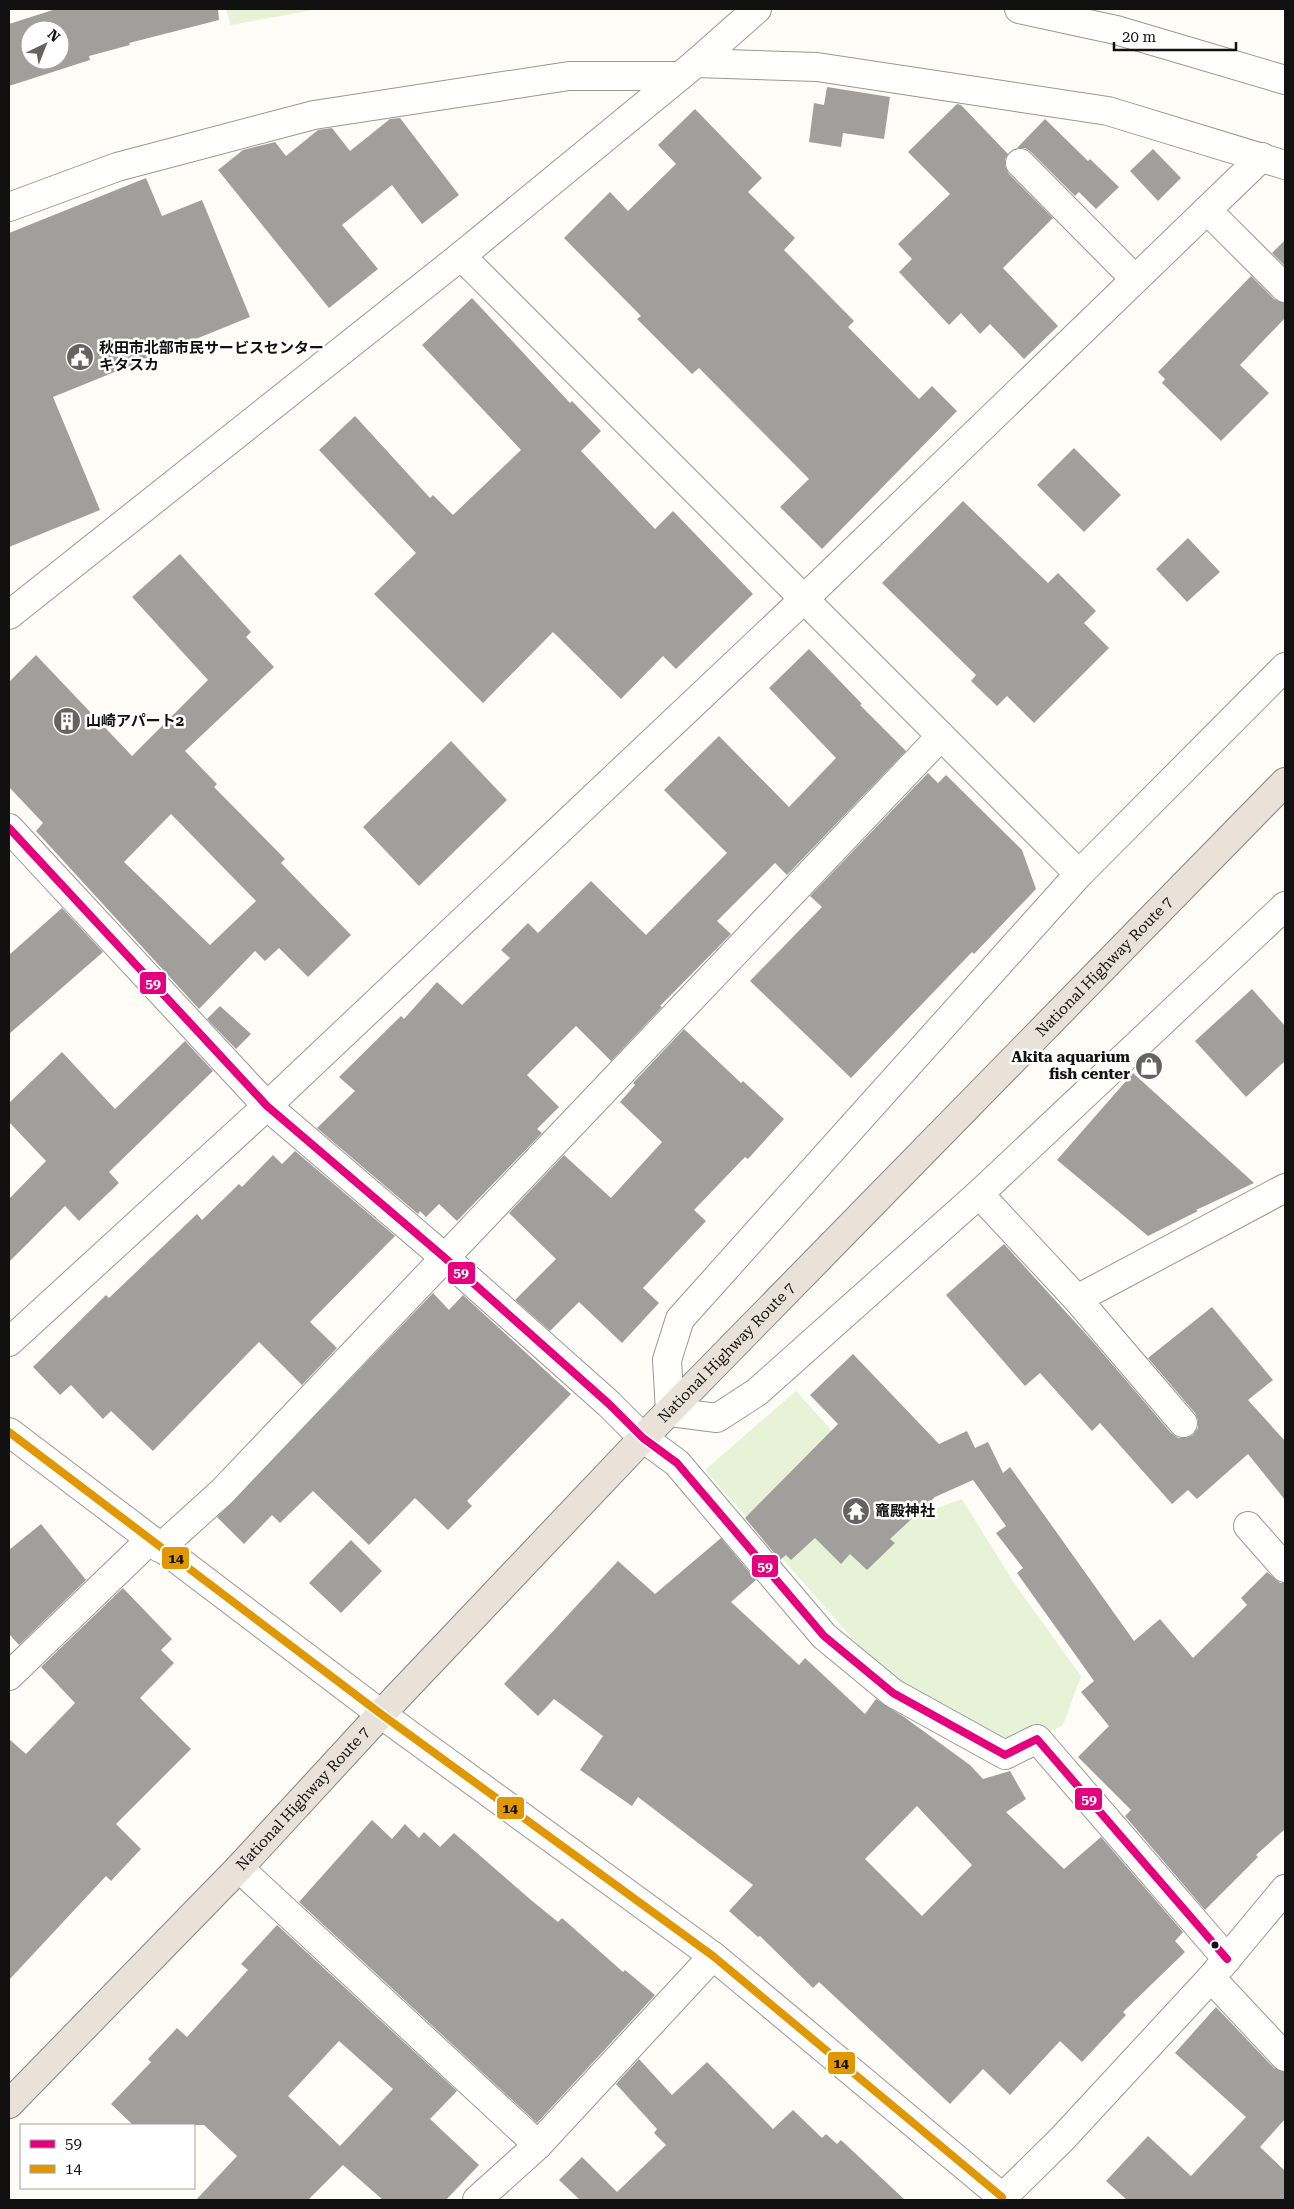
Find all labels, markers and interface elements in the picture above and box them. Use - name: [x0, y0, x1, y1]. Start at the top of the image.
- north arrow: [20, 20, 70, 70]
- scale bar: [1114, 20, 1236, 52]
- text: N: [44, 26, 63, 45]
- text: 20 m: [1122, 28, 1157, 46]
- place label: 秋田市北部市民サービスセンター キタスカ: [99, 339, 324, 374]
- public building icon: 秋田市北部市民サービスセンター キタスカ: [65, 342, 95, 372]
- building icon: 山崎アパート2: [52, 706, 82, 736]
- place label: 山崎アパート2: [86, 712, 184, 730]
- street label: National Highway Route 7: [1032, 893, 1177, 1040]
- line badge: 59: [139, 971, 167, 995]
- text: 59: [145, 975, 161, 991]
- place label: Akita aquarium fish center: [1011, 1048, 1131, 1083]
- shop icon: Akita aquarium fish center: [1134, 1051, 1164, 1081]
- line badge: 59: [447, 1261, 476, 1285]
- text: 59: [453, 1264, 469, 1280]
- street label: National Highway Route 7: [654, 1279, 799, 1426]
- temple icon: 竈殿神社: [841, 1496, 871, 1526]
- place label: 竈殿神社: [875, 1502, 935, 1520]
- line badge: 14: [161, 1546, 190, 1570]
- text: 14: [168, 1550, 184, 1566]
- line badge: 59: [751, 1554, 779, 1578]
- text: 59: [757, 1558, 773, 1574]
- street label: National Highway Route 7: [233, 1723, 373, 1874]
- line badge: 59: [1074, 1787, 1103, 1811]
- text: 59: [1081, 1791, 1097, 1807]
- line badge: 14: [496, 1796, 525, 1820]
- text: 14: [502, 1800, 518, 1816]
- unlabelled marker: [1210, 1940, 1220, 1950]
- line badge: 14: [827, 2051, 856, 2075]
- text: 14: [833, 2055, 849, 2071]
- legend: [20, 2124, 195, 2189]
- text: 59: [65, 2135, 82, 2153]
- text: 14: [65, 2160, 82, 2178]

